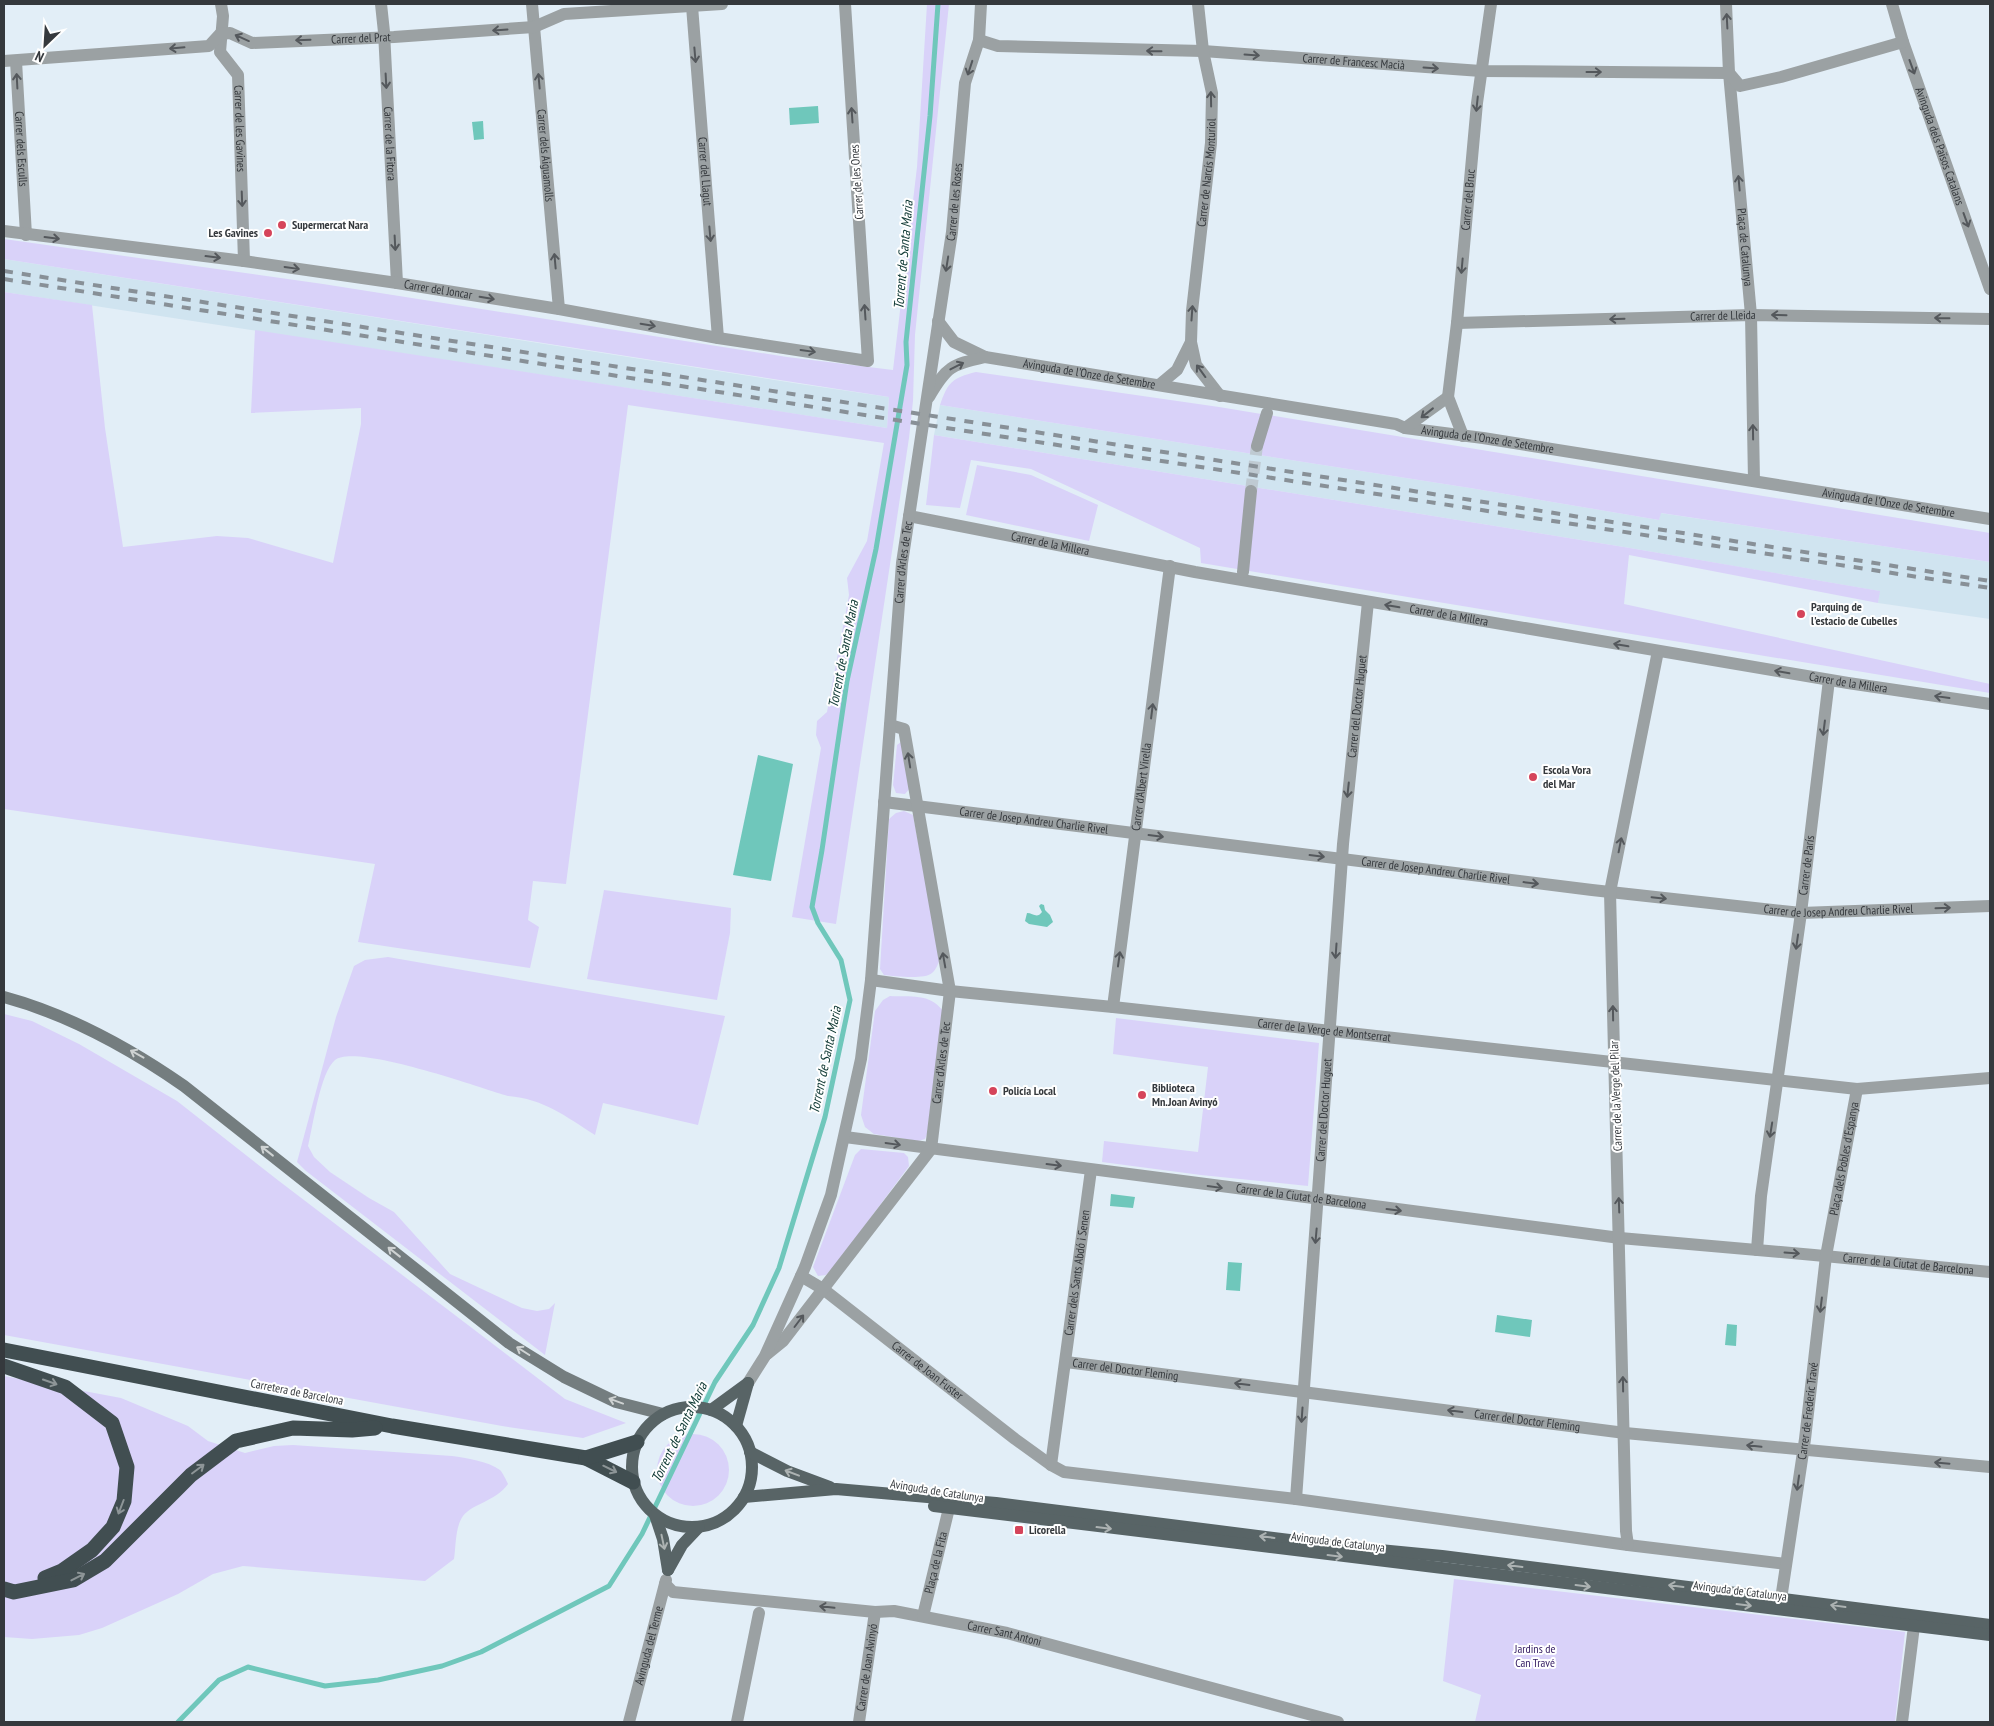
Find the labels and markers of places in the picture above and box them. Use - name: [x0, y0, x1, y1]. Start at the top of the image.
- place label: Supermercat Nara: [292, 217, 368, 232]
- marker: Supermercat Nara: [276, 219, 288, 231]
- place label: Les Gavines: [208, 225, 258, 240]
- marker: Les Gavines: [262, 227, 274, 239]
- place label: Parquing de l'estacio de Cubelles: [1811, 599, 1897, 628]
- marker: Parquing de l'estacio de Cubelles: [1795, 608, 1807, 620]
- place label: Escola Vora del Mar: [1543, 762, 1591, 791]
- marker: Escola Vora del Mar: [1527, 771, 1539, 783]
- place label: Biblioteca Mn.Joan Avinyó: [1152, 1080, 1218, 1109]
- place label: Policía Local: [1003, 1083, 1056, 1098]
- marker: Policía Local: [987, 1085, 999, 1097]
- marker: Biblioteca Mn.Joan Avinyó: [1136, 1089, 1148, 1101]
- place label: Licorella: [1029, 1522, 1066, 1537]
- marker: Licorella: [1013, 1524, 1025, 1536]

